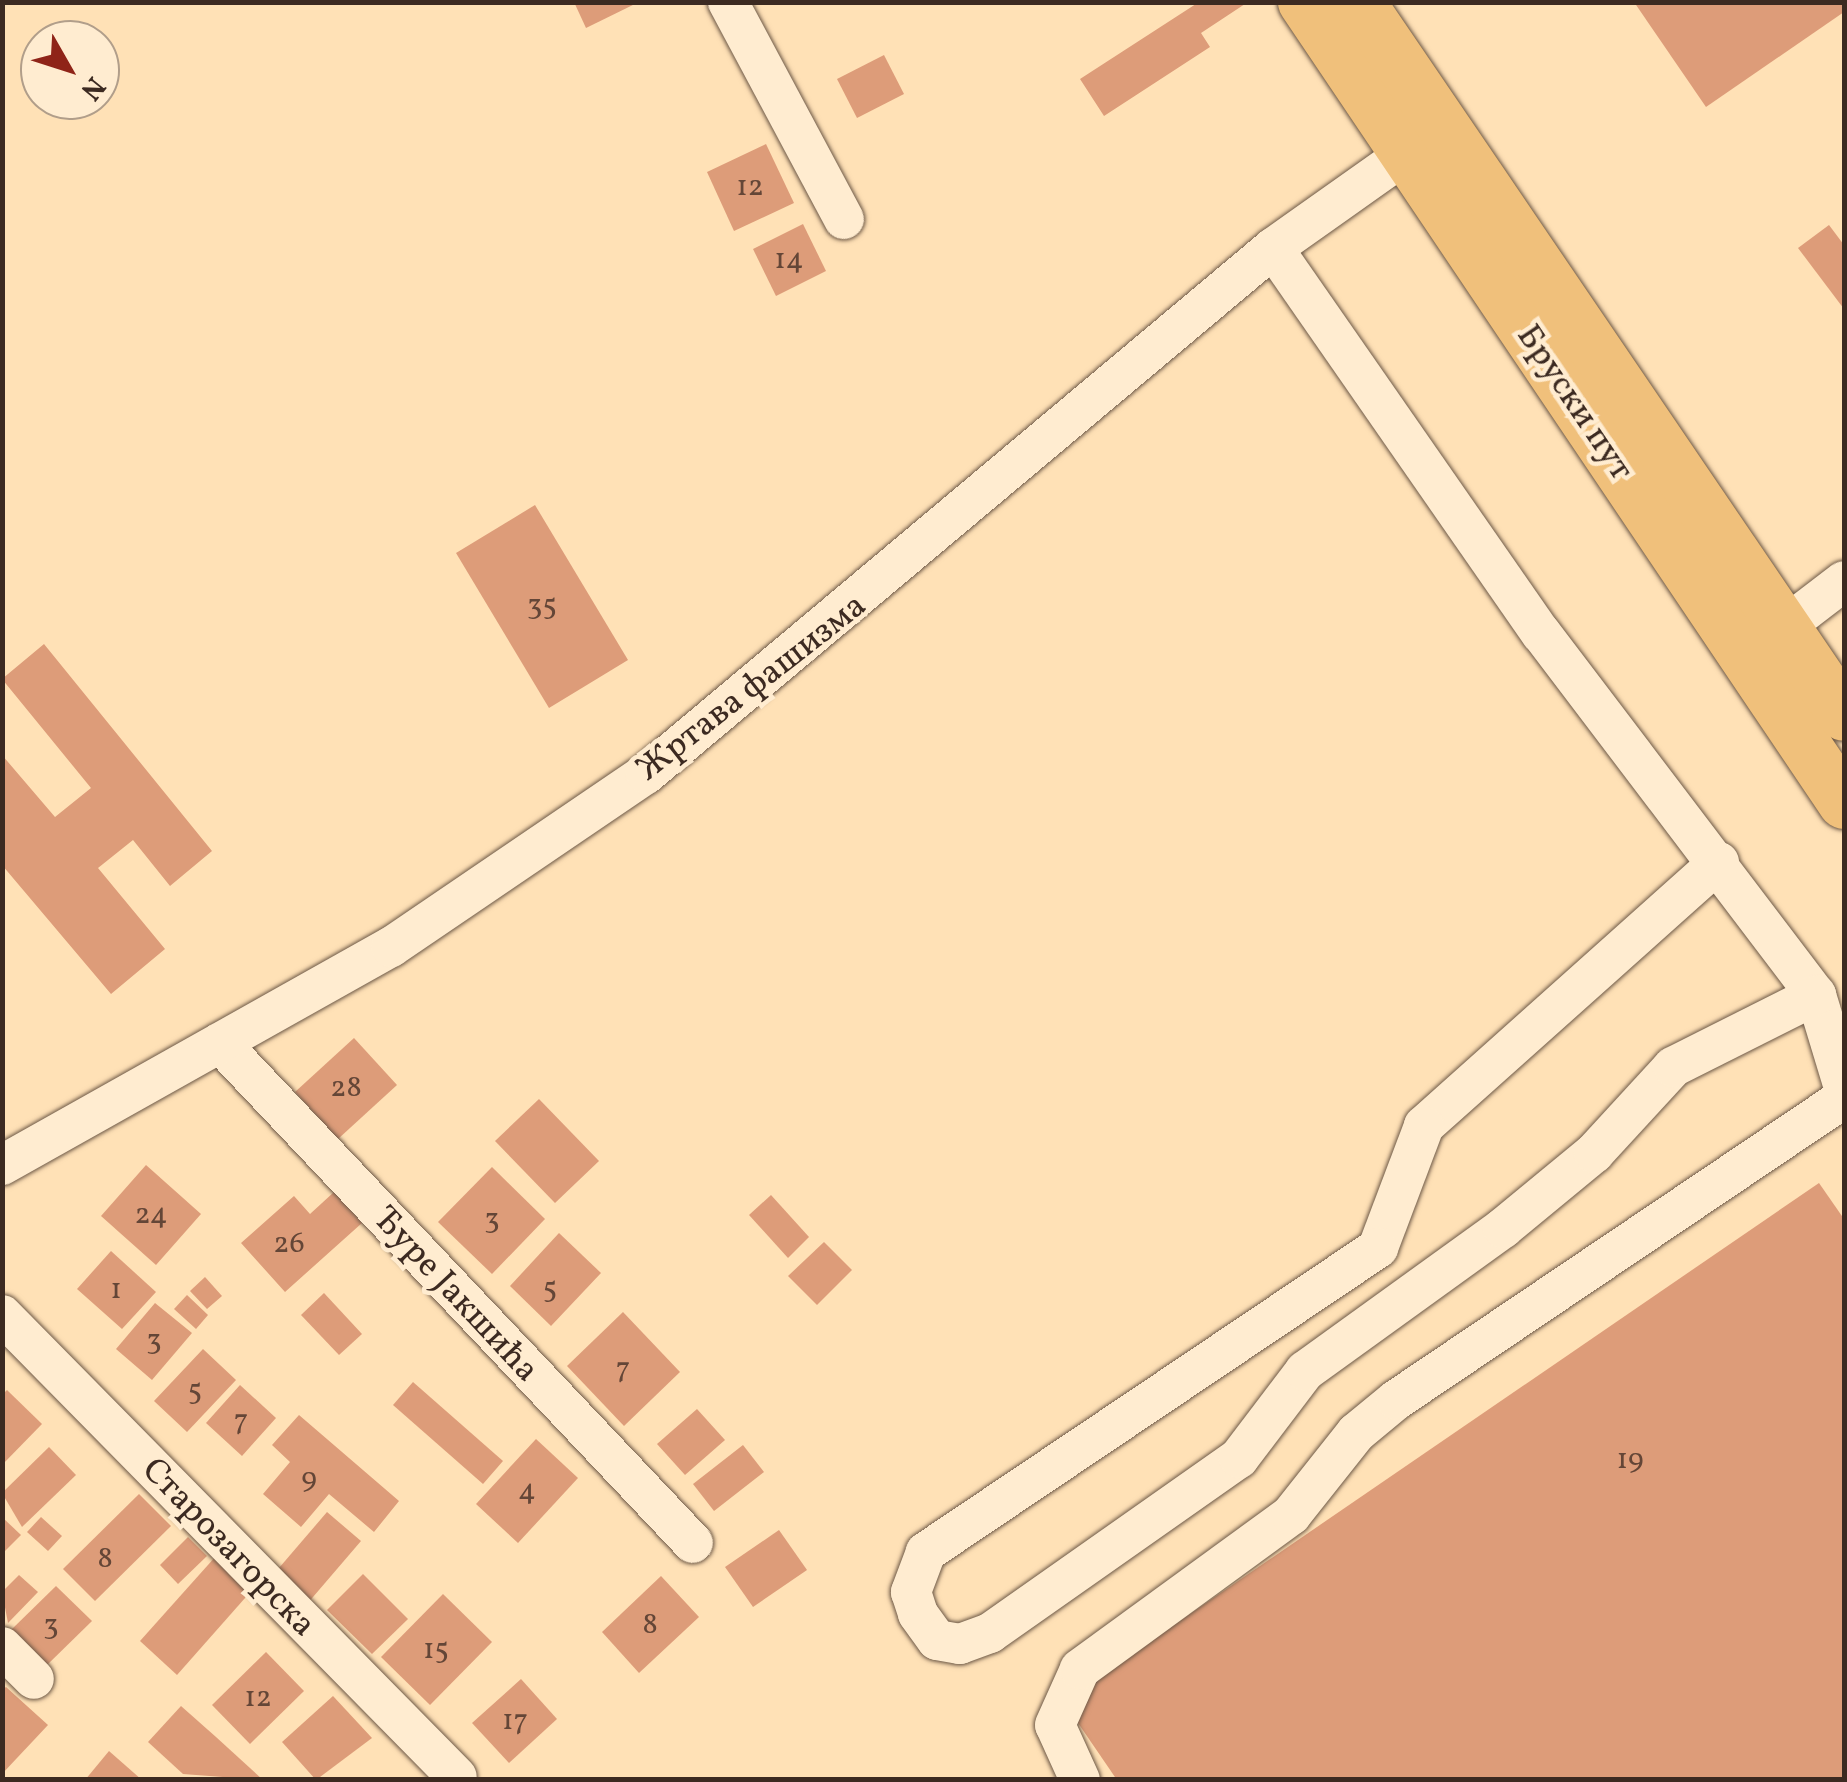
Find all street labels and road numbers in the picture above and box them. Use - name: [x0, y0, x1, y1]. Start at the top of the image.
- street label: Бруски пут: [1507, 317, 1641, 489]
- street label: Жртава фашизма: [629, 585, 875, 791]
- street label: Ђуре Јакшића: [363, 1199, 547, 1391]
- street label: Старозагорска: [132, 1450, 324, 1646]

